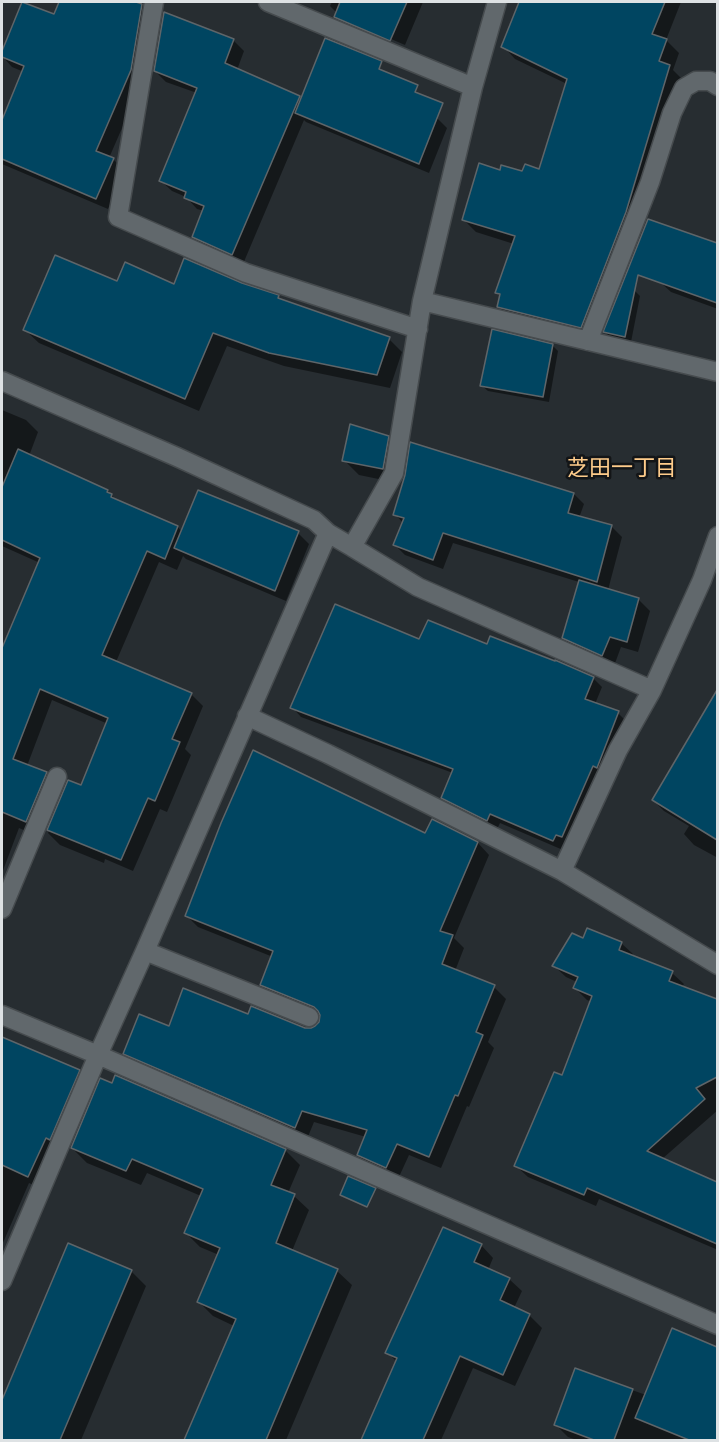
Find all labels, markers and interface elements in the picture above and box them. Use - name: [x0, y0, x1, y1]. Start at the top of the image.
- district label: 芝田一丁目: [567, 456, 677, 482]

